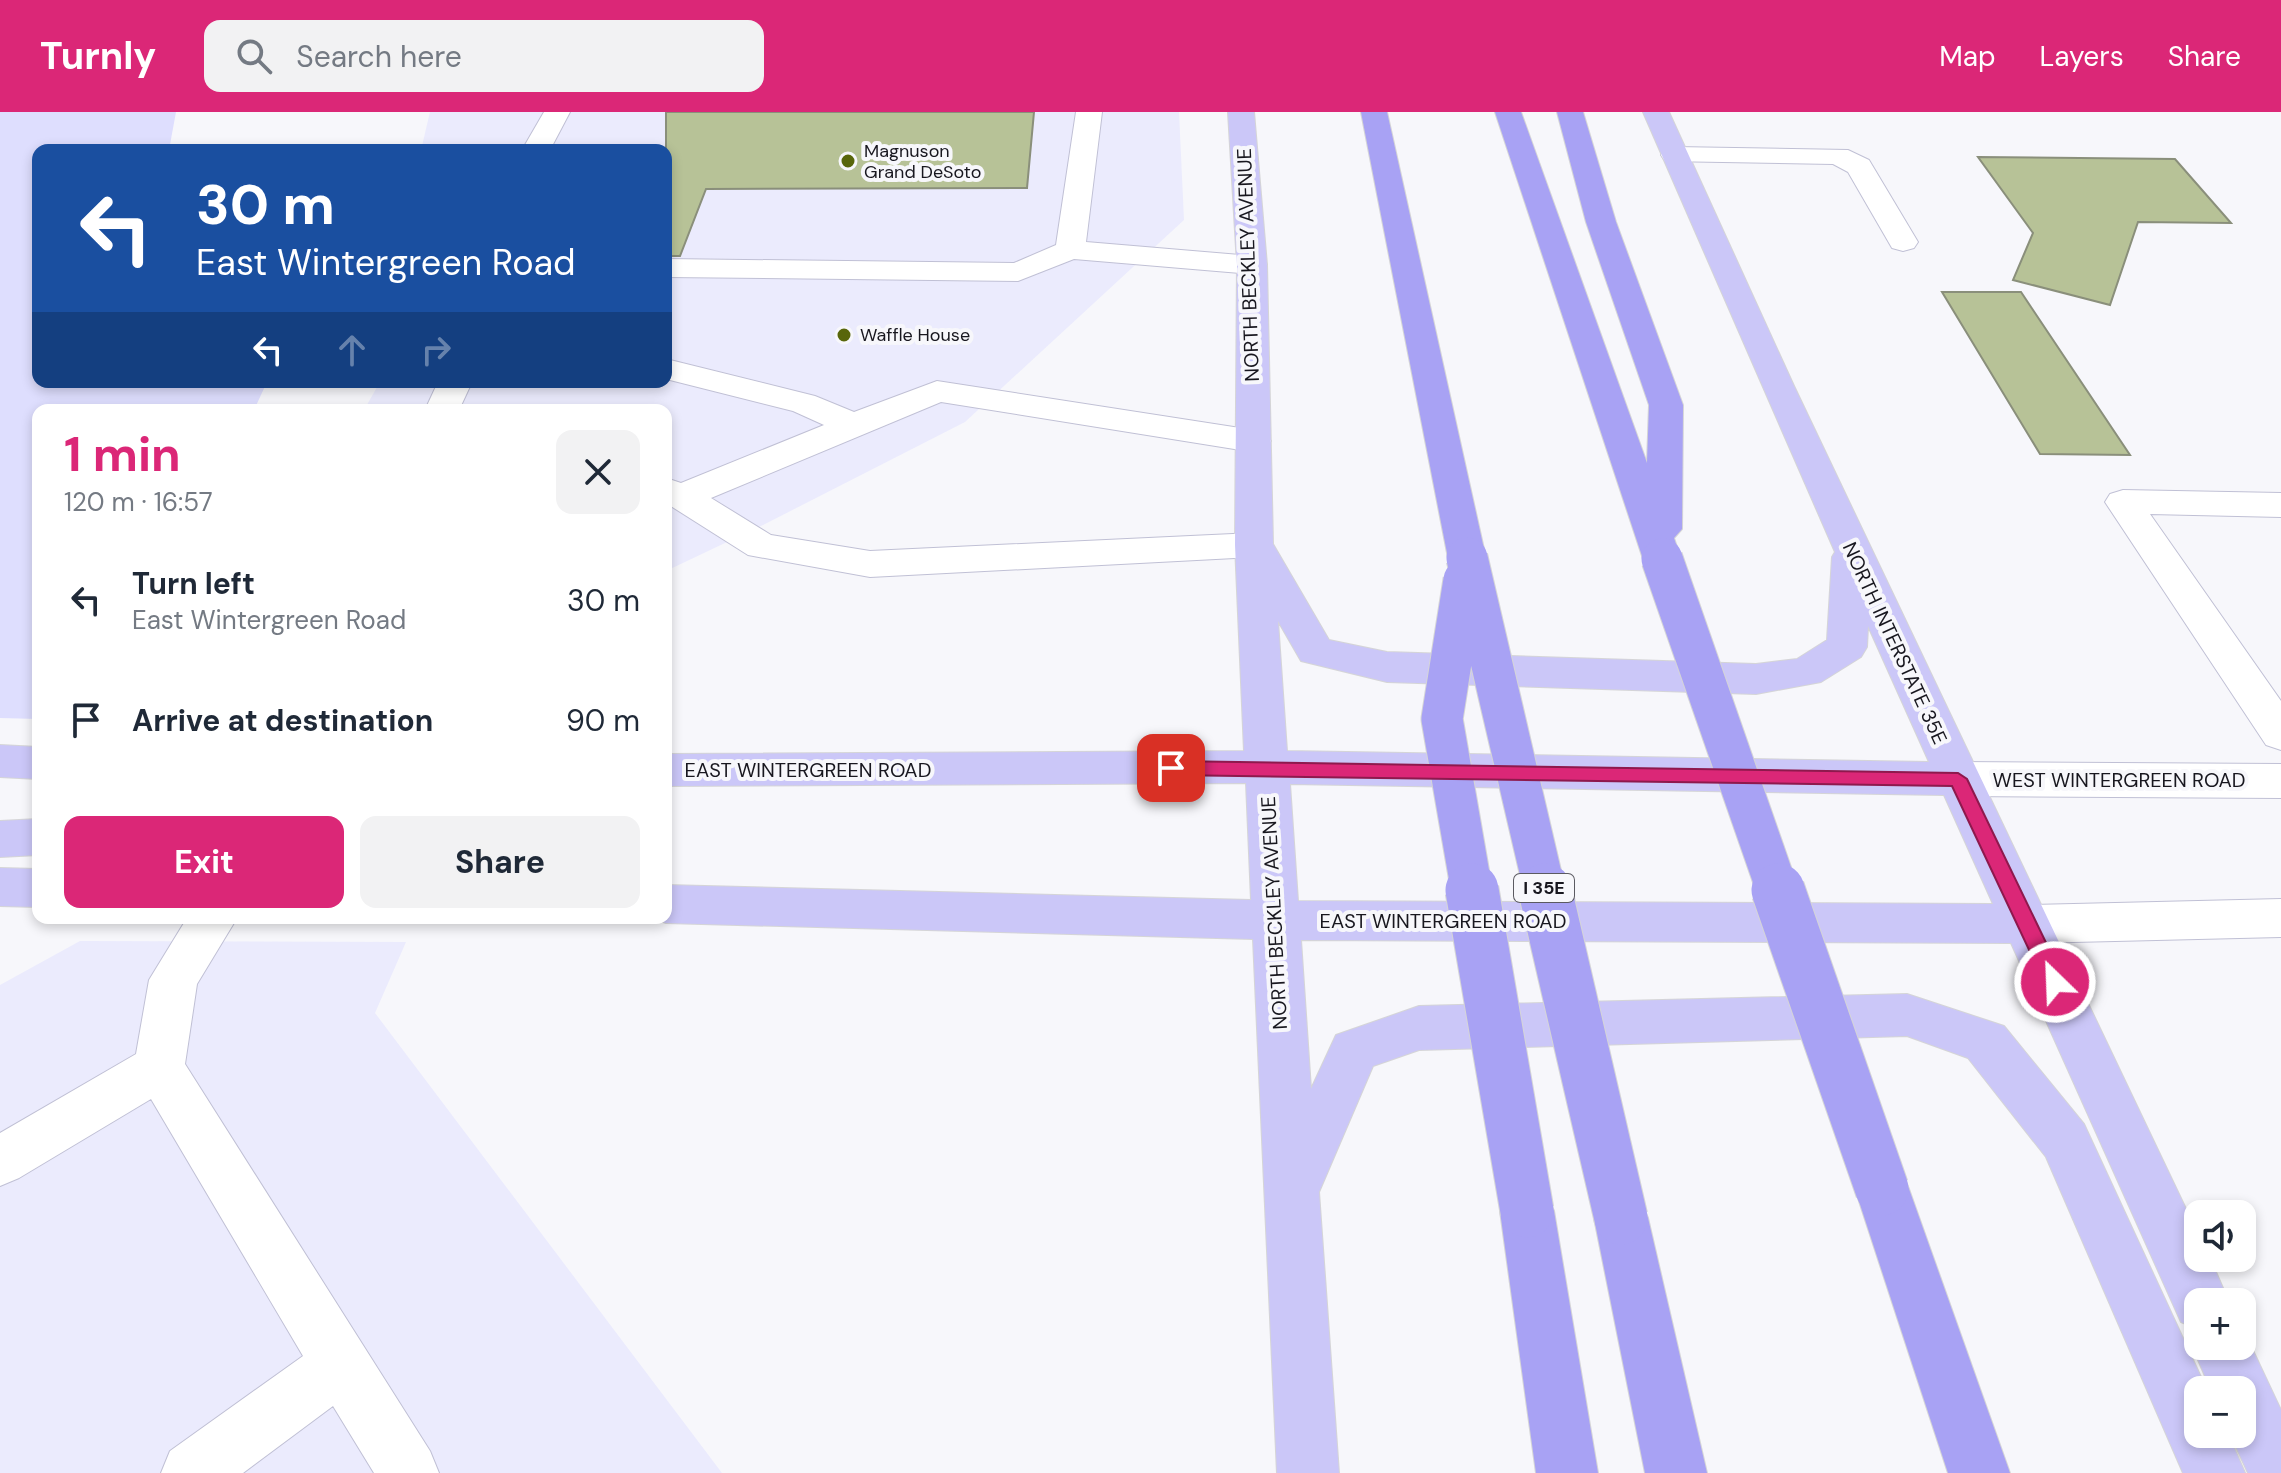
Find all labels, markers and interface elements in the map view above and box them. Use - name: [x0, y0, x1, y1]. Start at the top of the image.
- search box: [204, 20, 764, 92]
- text: Turnly: [40, 31, 156, 81]
- icon: search: [232, 34, 276, 78]
- text: Search here: [296, 37, 462, 76]
- text: Map: [1939, 38, 1996, 75]
- text: Layers: [2040, 38, 2124, 75]
- text: Share: [2168, 38, 2241, 75]
- place label: Magnuson Grand DeSoto: [864, 139, 981, 184]
- street label: NORTH BECKLEY AVENUE: [1231, 148, 1265, 382]
- marker: Magnuson Grand DeSoto: [839, 152, 857, 170]
- text: 30 m: [196, 168, 335, 241]
- icon: left: [64, 176, 168, 280]
- text: East Wintergreen Road: [196, 239, 576, 286]
- place label: Waffle House: [860, 323, 970, 347]
- marker: Waffle House: [835, 326, 853, 344]
- icon: left: [246, 328, 290, 372]
- icon: ahead: [330, 328, 374, 372]
- icon: right: [414, 328, 458, 372]
- text: 1 min: [64, 423, 181, 486]
- button: close: [556, 430, 640, 514]
- text: 120 m · 16:57: [64, 485, 213, 519]
- street label: NORTH INTERSTATE 35E: [1837, 538, 1953, 748]
- text: Turn left: [132, 564, 255, 603]
- icon: left: [64, 578, 108, 622]
- text: 30 m: [567, 581, 640, 620]
- text: East Wintergreen Road: [132, 603, 406, 637]
- icon: arrive: [64, 698, 108, 742]
- text: Arrive at destination: [132, 701, 433, 740]
- text: 90 m: [566, 701, 640, 740]
- pin: [1137, 734, 1205, 802]
- icon: arrive: [1149, 746, 1193, 790]
- street label: EAST WINTERGREEN ROAD: [685, 757, 931, 783]
- street label: WEST WINTERGREEN ROAD: [1993, 767, 2245, 793]
- street label: NORTH BECKLEY AVENUE: [1255, 796, 1293, 1030]
- button: Exit: [64, 816, 344, 908]
- button: Share: [360, 816, 640, 908]
- road number: I 35E: [1514, 874, 1574, 902]
- street label: EAST WINTERGREEN ROAD: [1320, 908, 1566, 934]
- position arrow: [2013, 940, 2097, 1024]
- map controls: [2184, 1200, 2256, 1448]
- button: sound: [2184, 1200, 2256, 1272]
- button: +: [2184, 1288, 2256, 1360]
- button: −: [2184, 1376, 2256, 1448]

